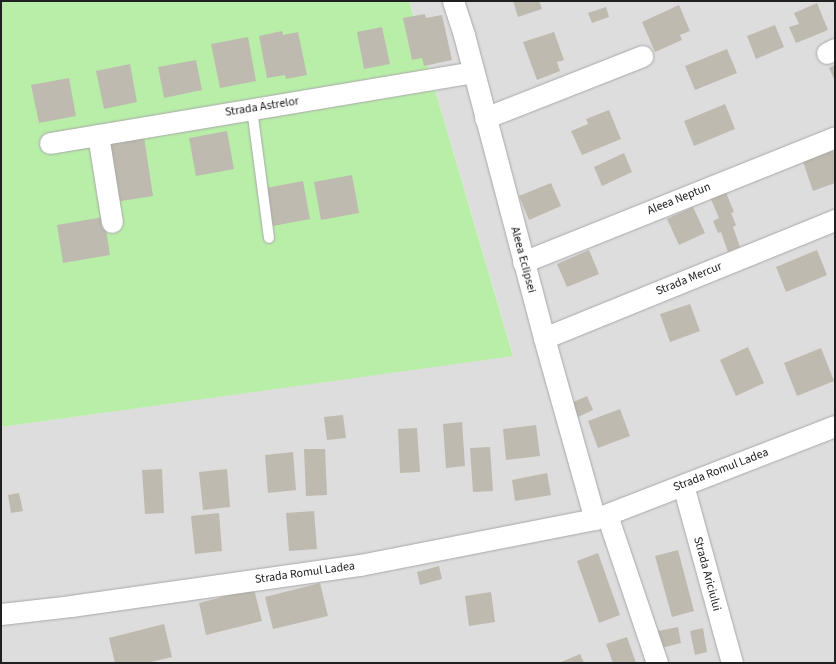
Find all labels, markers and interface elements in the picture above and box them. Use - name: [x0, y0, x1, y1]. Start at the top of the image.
- street label: Strada Astrelor: [224, 94, 300, 120]
- street label: Aleea Neptun: [645, 180, 713, 218]
- street label: Aleea Eclipsei: [507, 225, 539, 295]
- street label: Strada Mercur: [654, 259, 724, 299]
- street label: Strada Romul Ladea: [671, 445, 771, 495]
- street label: Strada Ariciului: [690, 535, 724, 613]
- street label: Strada Romul Ladea: [254, 559, 356, 587]

